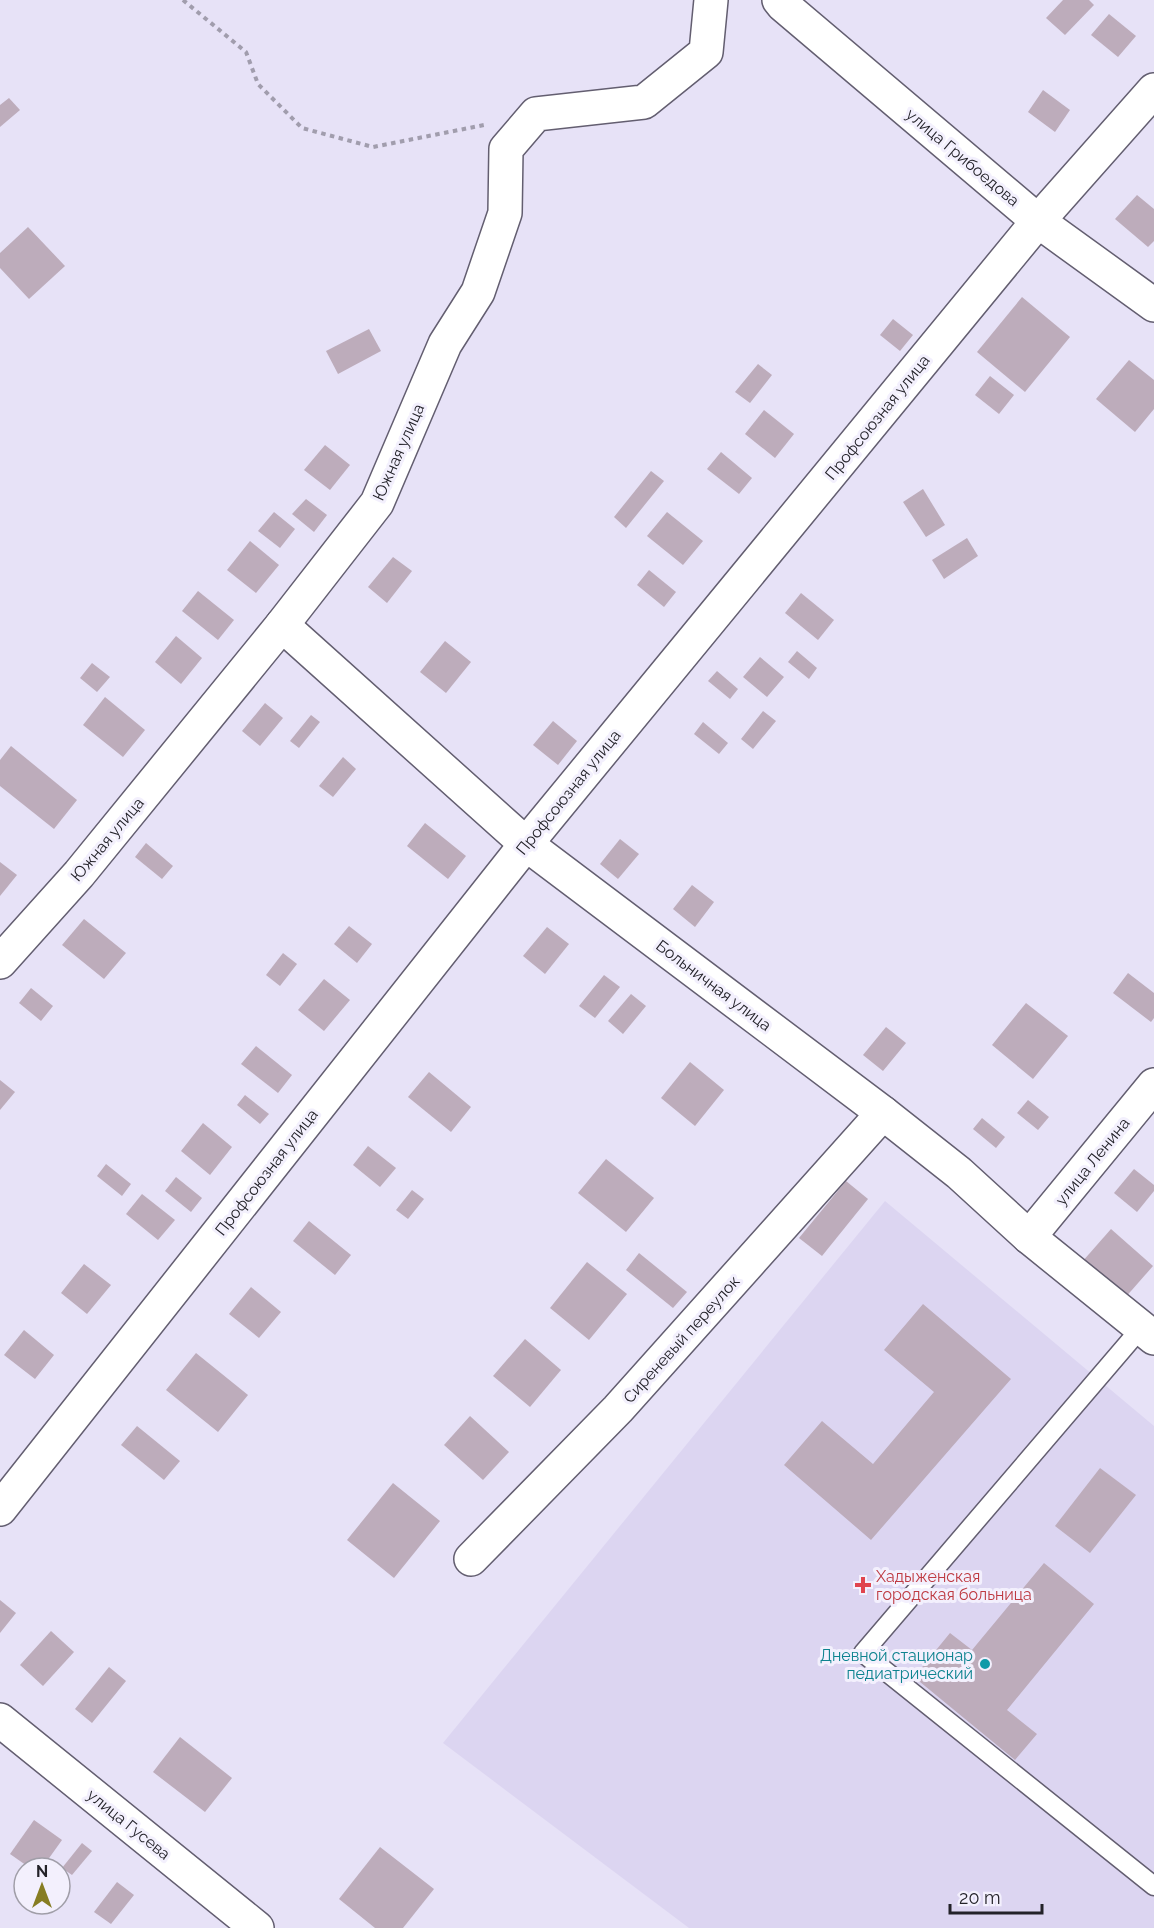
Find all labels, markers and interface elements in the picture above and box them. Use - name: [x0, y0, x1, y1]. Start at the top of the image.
- street label: улица Грибоедова: [902, 105, 1023, 210]
- street label: Профсоюзная улица: [821, 351, 934, 484]
- street label: Южная улица: [369, 401, 428, 503]
- street label: Профсоюзная улица: [512, 726, 625, 859]
- street label: Южная улица: [67, 794, 148, 885]
- street label: Больничная улица: [652, 936, 775, 1035]
- street label: Профсоюзная улица: [211, 1105, 322, 1239]
- street label: улица Ленина: [1051, 1114, 1134, 1209]
- street label: Сиреневый переулок: [619, 1272, 743, 1407]
- place label: Хадыженская городская больница: [876, 1567, 1032, 1604]
- marker: Хадыженская городская больница: [854, 1576, 872, 1594]
- place label: Дневной стационар педиатрический: [820, 1646, 973, 1683]
- marker: Дневной стационар педиатрический: [978, 1657, 992, 1671]
- street label: улица Гусева: [83, 1785, 174, 1864]
- north arrow: [12, 1856, 72, 1916]
- text: N: [36, 1862, 48, 1881]
- scale bar: [950, 1877, 1042, 1915]
- text: 20 m: [959, 1887, 1001, 1908]

